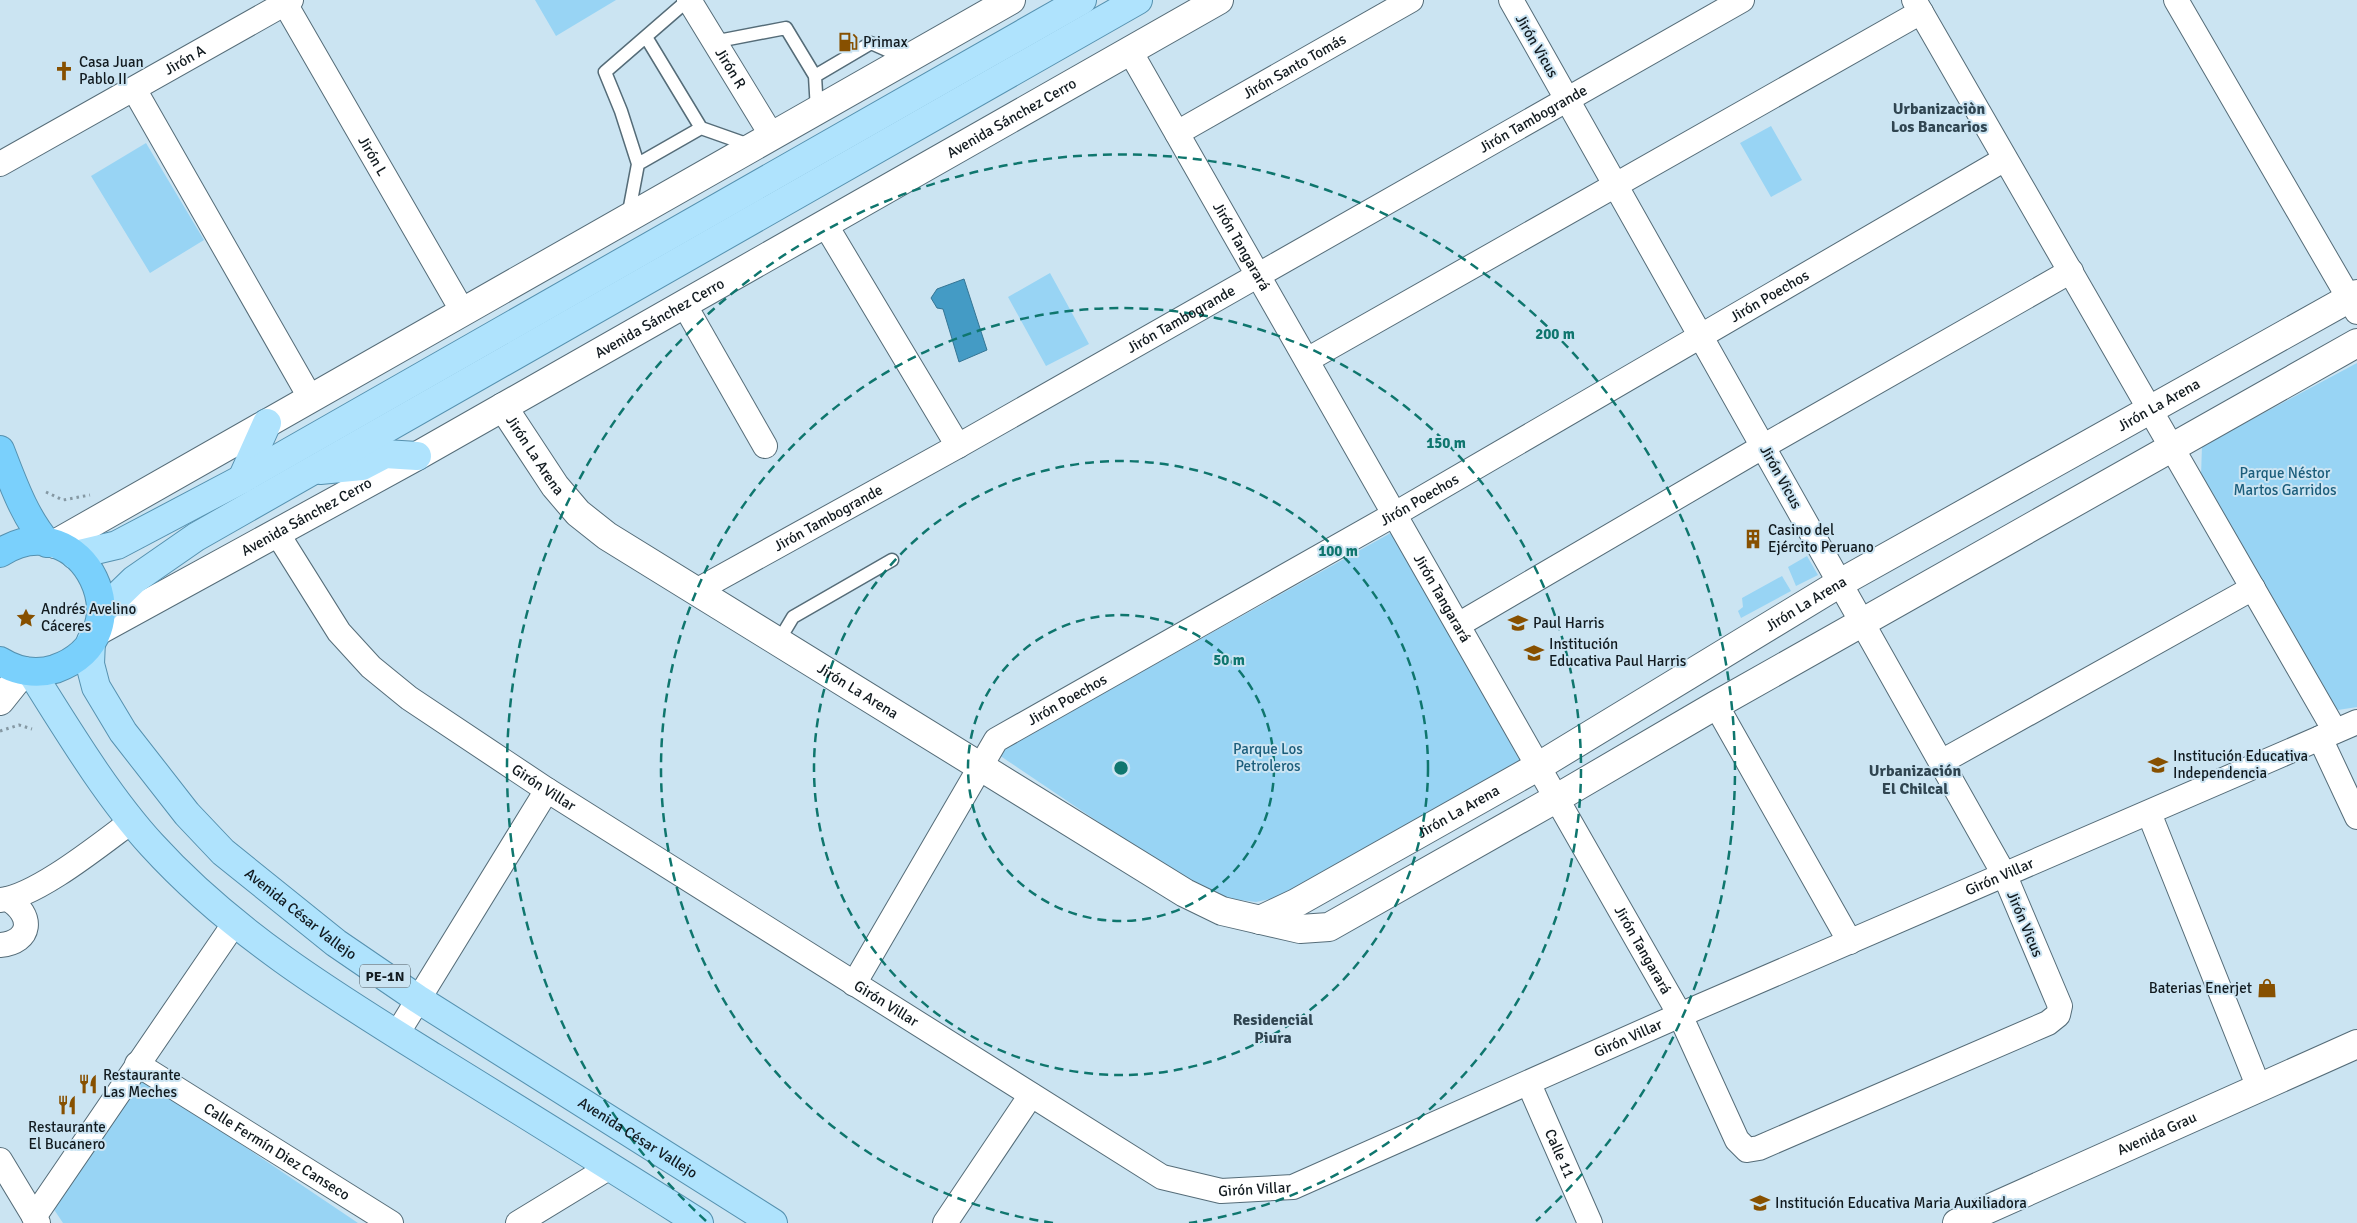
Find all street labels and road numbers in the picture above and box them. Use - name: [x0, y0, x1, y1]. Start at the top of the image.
- street label: Jirón Vicus: [1512, 11, 1562, 81]
- street label: Jirón Santo Tomás: [1240, 30, 1350, 103]
- street label: Jirón A: [161, 41, 209, 79]
- street label: Jirón R: [711, 45, 750, 92]
- street label: Avenida Sánchez Cerro: [944, 74, 1080, 162]
- street label: Jirón Tambogrande: [1476, 81, 1590, 157]
- street label: Jirón L: [354, 133, 392, 179]
- street label: Jirón Tangarará: [1209, 199, 1274, 294]
- street label: Jirón Poechos: [1727, 266, 1812, 326]
- street label: Avenida Sánchez Cerro: [591, 274, 728, 362]
- street label: Jirón Tambogrande: [1124, 281, 1238, 357]
- street label: Jirón La Arena: [2114, 375, 2203, 435]
- street label: Jirón La Arena: [502, 412, 568, 499]
- street label: Jirón Vicus: [1756, 442, 1806, 512]
- street label: Jirón Poechos: [1377, 470, 1462, 530]
- street label: Avenida Sánchez Cerro: [238, 473, 375, 560]
- street label: Jirón Tambogrande: [771, 481, 886, 555]
- street label: Jirón Tangarará: [1410, 551, 1475, 646]
- street label: Jirón La Arena: [1762, 572, 1849, 635]
- street label: Jirón La Arena: [814, 659, 902, 723]
- street label: Jirón Poechos: [1024, 670, 1110, 729]
- street label: Girón Villar: [508, 760, 580, 815]
- street label: Jirón La Arena: [1414, 781, 1503, 842]
- street label: Girón Villar: [1962, 854, 2037, 900]
- street label: Avenida César Vallejo: [241, 864, 360, 963]
- street label: Jirón Vicus: [2003, 888, 2047, 960]
- street label: Jirón Tangarará: [1611, 903, 1675, 997]
- road number: PE-1N: [360, 964, 410, 988]
- street label: Girón Villar: [851, 976, 922, 1031]
- street label: Girón Villar: [1591, 1015, 1665, 1061]
- street label: Avenida César Vallejo: [575, 1093, 701, 1182]
- street label: Calle Fermín Diez Canseco: [200, 1099, 353, 1204]
- street label: Avenida Grau: [2114, 1108, 2199, 1159]
- street label: Calle 11: [1541, 1126, 1578, 1181]
- street label: Girón Villar: [1218, 1178, 1292, 1200]

